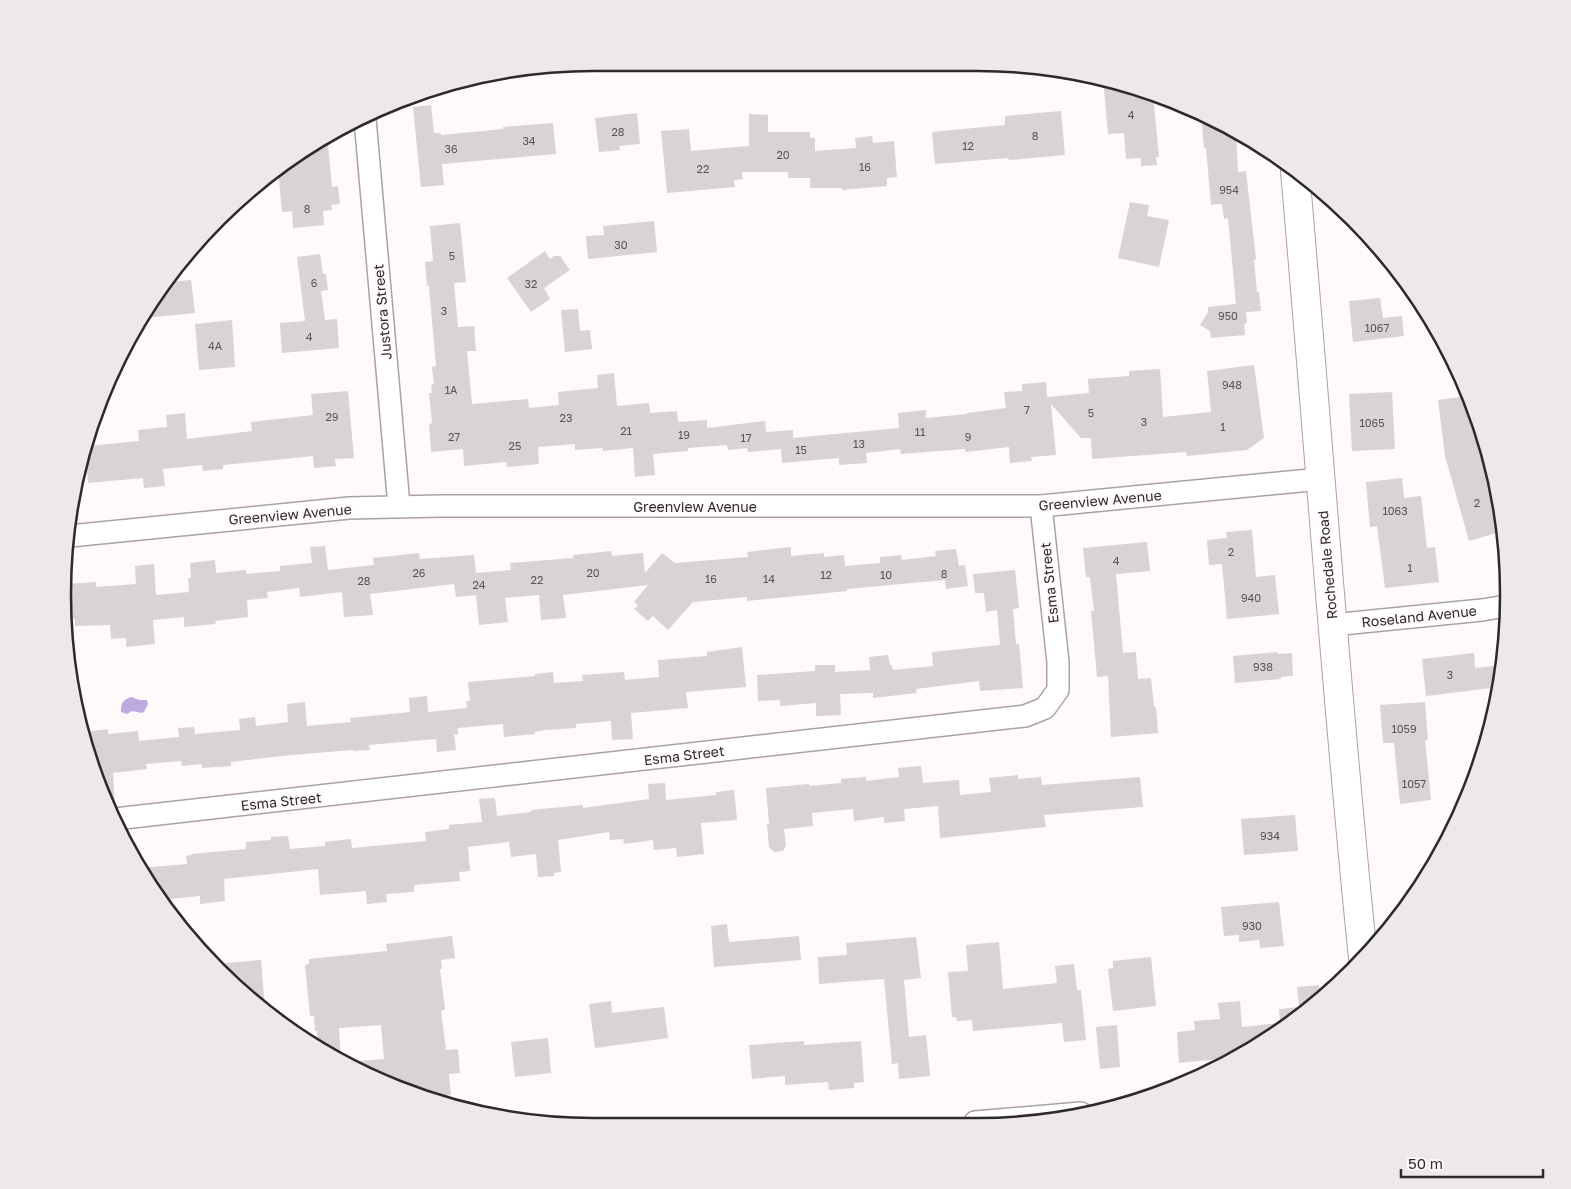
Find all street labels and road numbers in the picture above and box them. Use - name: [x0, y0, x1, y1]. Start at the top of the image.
- street label: Justora Street: [369, 264, 395, 360]
- street label: Greenview Avenue: [1038, 486, 1162, 514]
- street label: Greenview Avenue: [633, 498, 757, 515]
- street label: Greenview Avenue: [228, 500, 352, 528]
- street label: Rochedale Road: [1314, 510, 1340, 620]
- street label: Esma Street: [1036, 542, 1062, 624]
- street label: Roseland Avenue: [1360, 601, 1478, 631]
- street label: Esma Street: [643, 742, 725, 768]
- street label: Esma Street: [240, 788, 322, 814]

